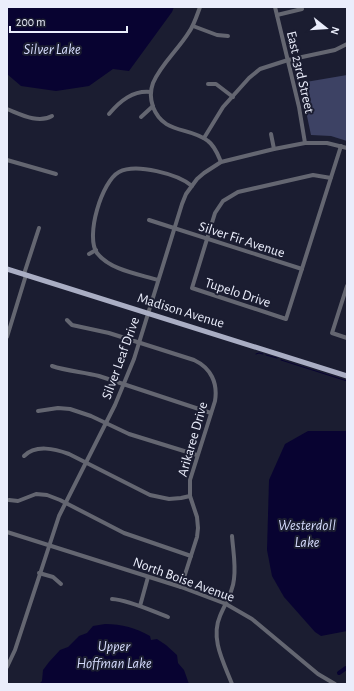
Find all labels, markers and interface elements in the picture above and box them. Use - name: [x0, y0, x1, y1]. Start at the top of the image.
- scale bar: [10, 8, 127, 34]
- north arrow: [306, 8, 346, 48]
- text: 200 m: [16, 16, 46, 28]
- text: N: [329, 26, 341, 36]
- street label: East 23rd Street: [284, 30, 316, 115]
- water label: Silver Lake: [23, 42, 81, 57]
- street label: Silver Fir Avenue: [197, 219, 286, 260]
- street label: Tupelo Drive: [203, 276, 272, 310]
- street label: Madison Avenue: [136, 291, 226, 331]
- street label: Silver Leaf Drive: [100, 315, 142, 401]
- street label: Arikaree Drive: [176, 400, 210, 478]
- water label: Westerdoll Lake: [278, 518, 336, 550]
- street label: North Boise Avenue: [131, 555, 236, 605]
- water label: Upper Hoffman Lake: [76, 639, 152, 671]

